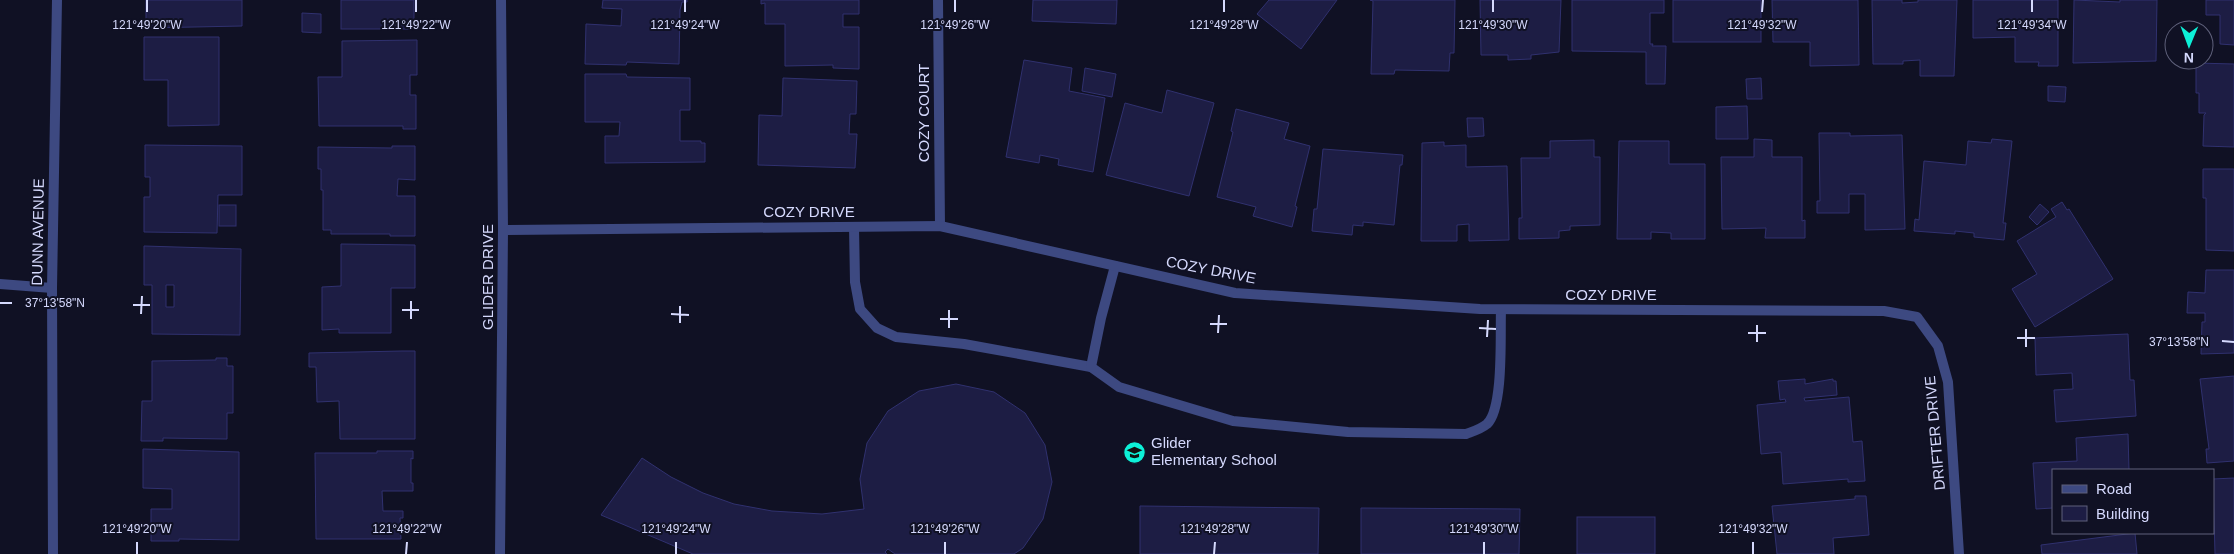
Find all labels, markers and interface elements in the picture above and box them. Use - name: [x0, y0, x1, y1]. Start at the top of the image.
- text: 121°49'20"W: [112, 18, 182, 32]
- text: 121°49'22"W: [381, 18, 451, 32]
- text: 121°49'24"W: [650, 18, 720, 32]
- text: 121°49'26"W: [920, 18, 990, 32]
- text: 121°49'28"W: [1189, 18, 1259, 32]
- text: 121°49'30"W: [1458, 18, 1528, 32]
- text: 121°49'32"W: [1727, 18, 1797, 32]
- text: 121°49'34"W: [1997, 18, 2067, 32]
- north arrow: [2164, 20, 2214, 70]
- text: N: [2184, 50, 2194, 66]
- street label: COZY COURT: [915, 64, 932, 162]
- street label: DUNN AVENUE: [28, 178, 47, 286]
- street label: COZY DRIVE: [763, 203, 855, 220]
- street label: GLIDER DRIVE: [479, 224, 496, 330]
- street label: COZY DRIVE: [1165, 252, 1258, 287]
- street label: COZY DRIVE: [1565, 286, 1657, 303]
- text: 37°13'58"N: [25, 296, 85, 310]
- text: 37°13'58"N: [2149, 335, 2209, 349]
- street label: DRIFTER DRIVE: [1921, 375, 1948, 491]
- place label: Glider Elementary School: [1151, 434, 1277, 468]
- school or university icon: Glider Elementary School: [1123, 440, 1147, 464]
- legend: [2052, 469, 2214, 534]
- text: Road: [2096, 480, 2132, 497]
- text: Building: [2096, 505, 2149, 522]
- text: 121°49'20"W: [102, 522, 172, 536]
- text: 121°49'22"W: [372, 522, 442, 536]
- text: 121°49'24"W: [641, 522, 711, 536]
- text: 121°49'26"W: [910, 522, 980, 536]
- text: 121°49'28"W: [1180, 522, 1250, 536]
- text: 121°49'30"W: [1449, 522, 1519, 536]
- text: 121°49'32"W: [1718, 522, 1788, 536]

